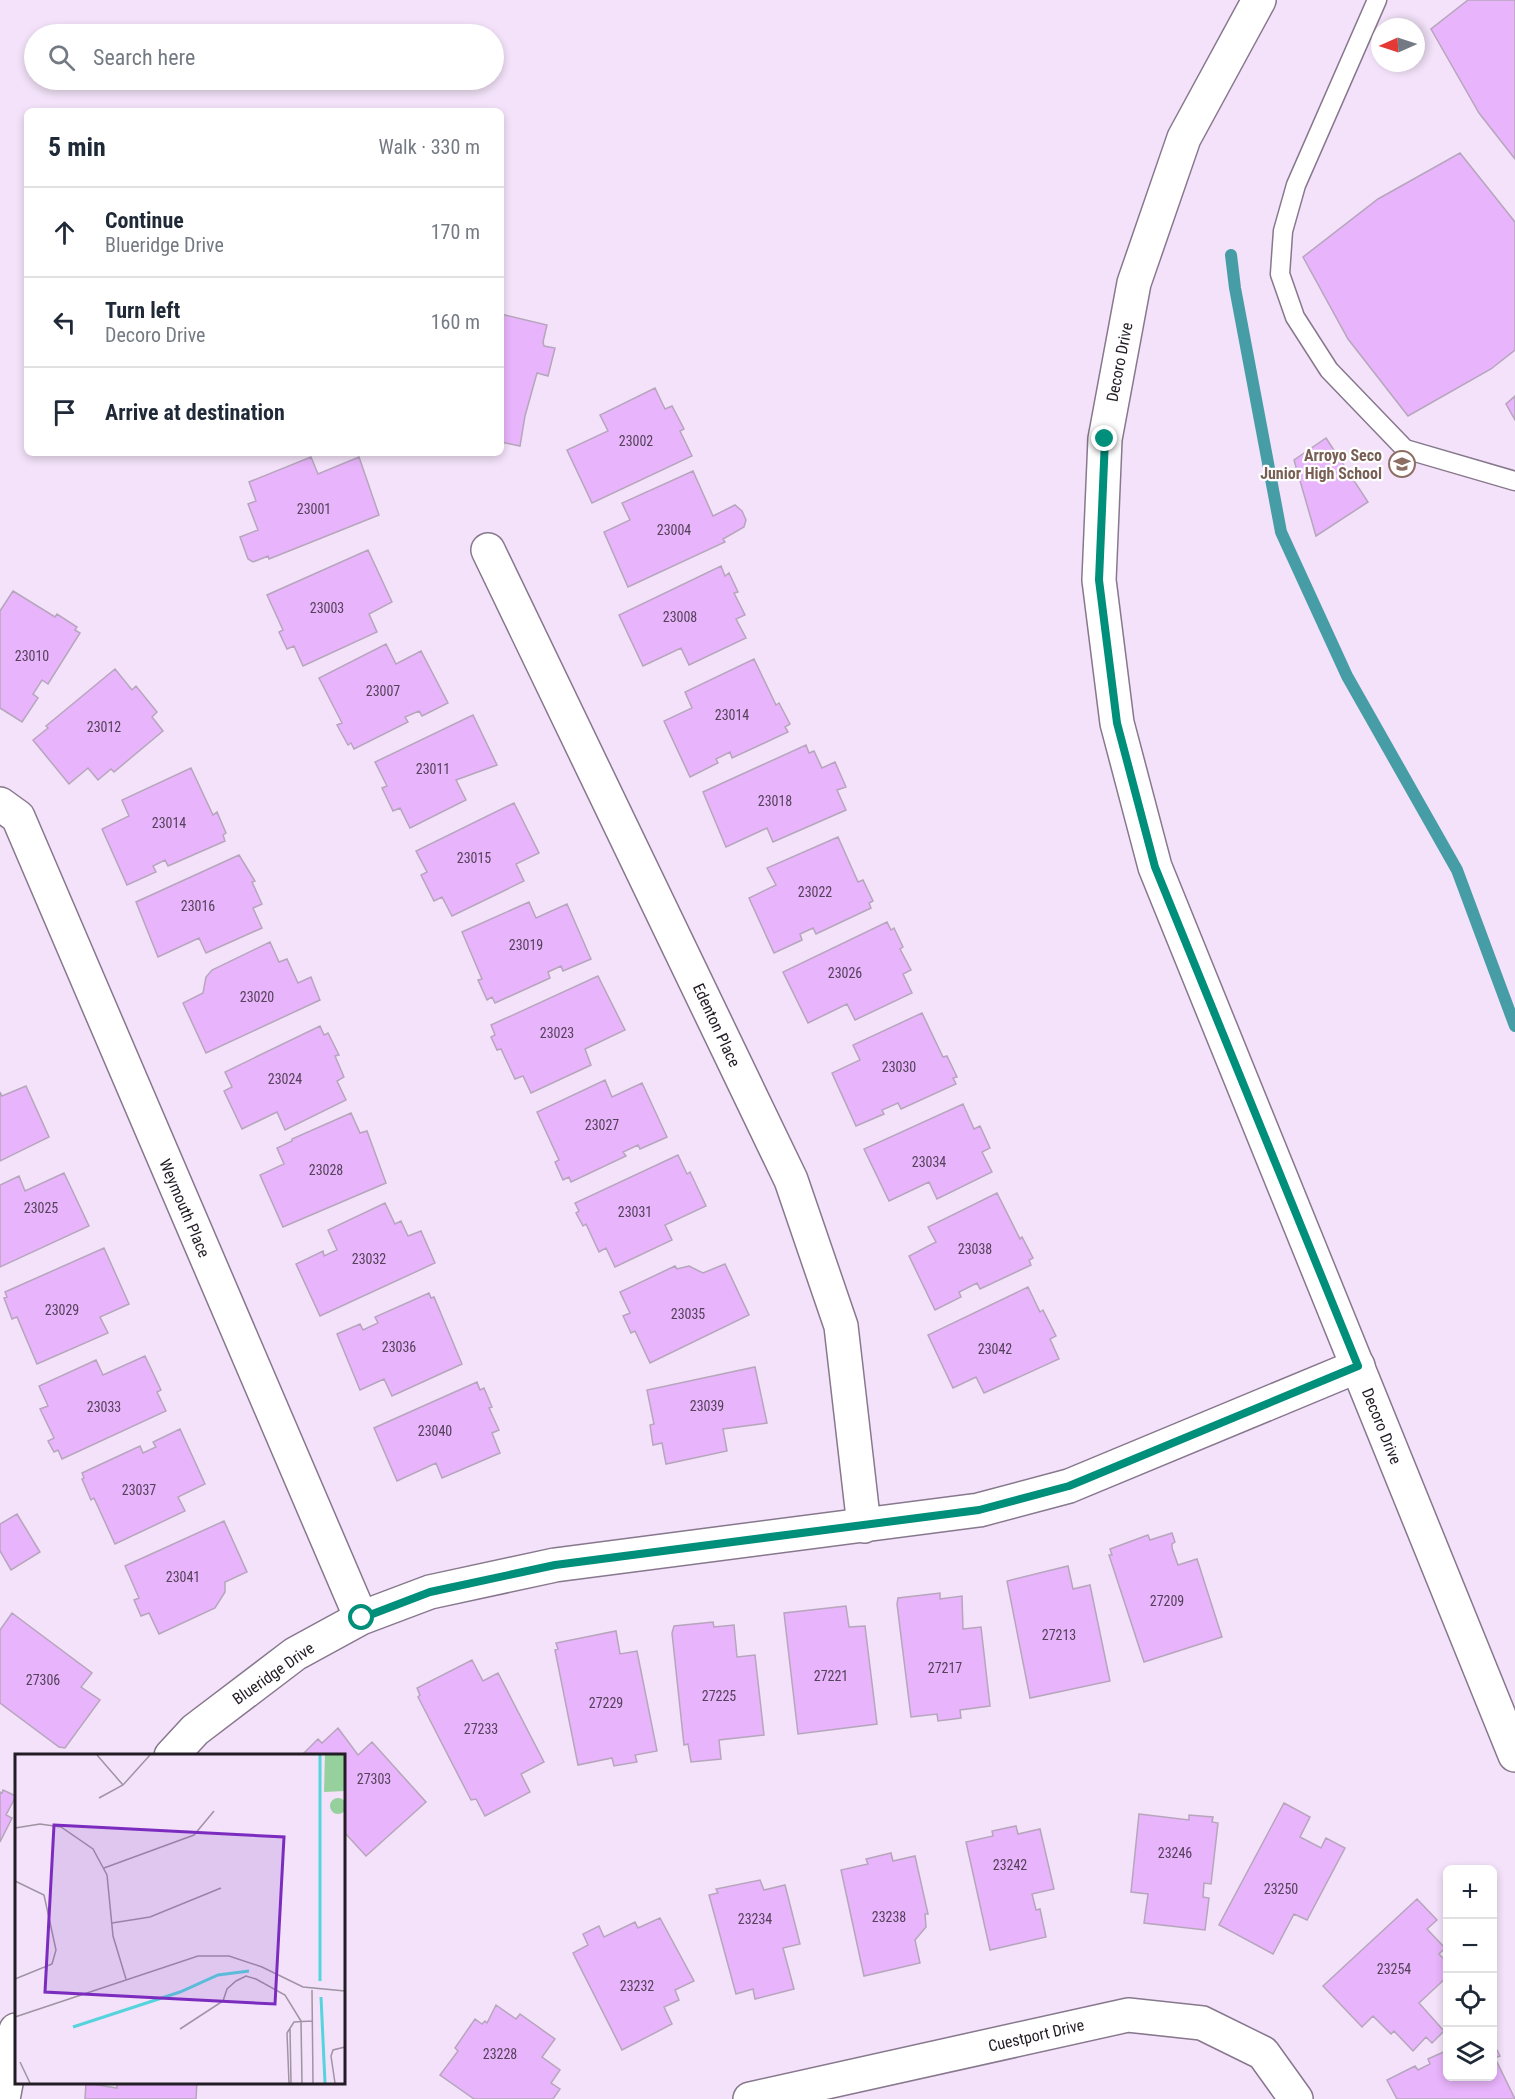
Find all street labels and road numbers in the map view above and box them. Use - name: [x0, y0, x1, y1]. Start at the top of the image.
- street label: Decoro Drive: [1102, 321, 1136, 403]
- street label: Edenton Place: [689, 980, 744, 1070]
- street label: Weymouth Place: [155, 1156, 214, 1260]
- street label: Decoro Drive: [1358, 1385, 1405, 1467]
- street label: Blueridge Drive: [229, 1638, 318, 1708]
- street label: Cuestport Drive: [986, 2015, 1086, 2056]

